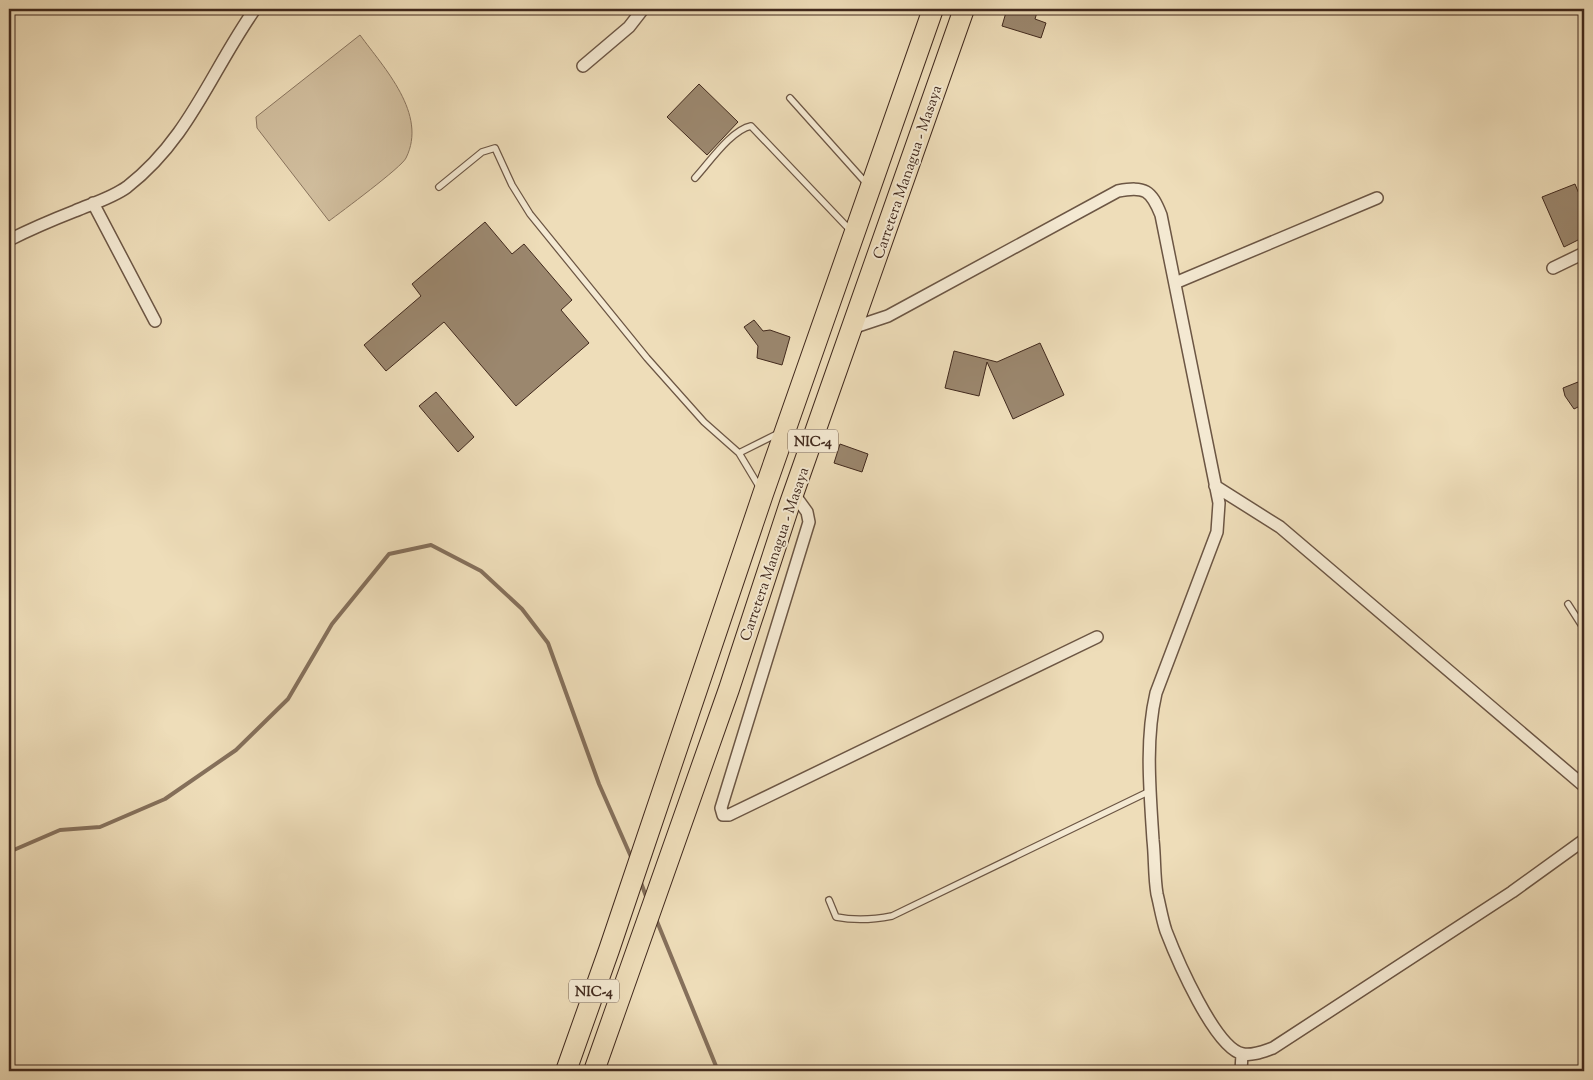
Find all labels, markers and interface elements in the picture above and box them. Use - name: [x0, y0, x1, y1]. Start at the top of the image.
- street label: Carretera Managua - Masaya: [869, 83, 948, 262]
- road number: NIC-4: [788, 430, 838, 452]
- street label: Carretera Managua - Masaya: [736, 465, 815, 644]
- road number: NIC-4: [569, 979, 619, 1002]

